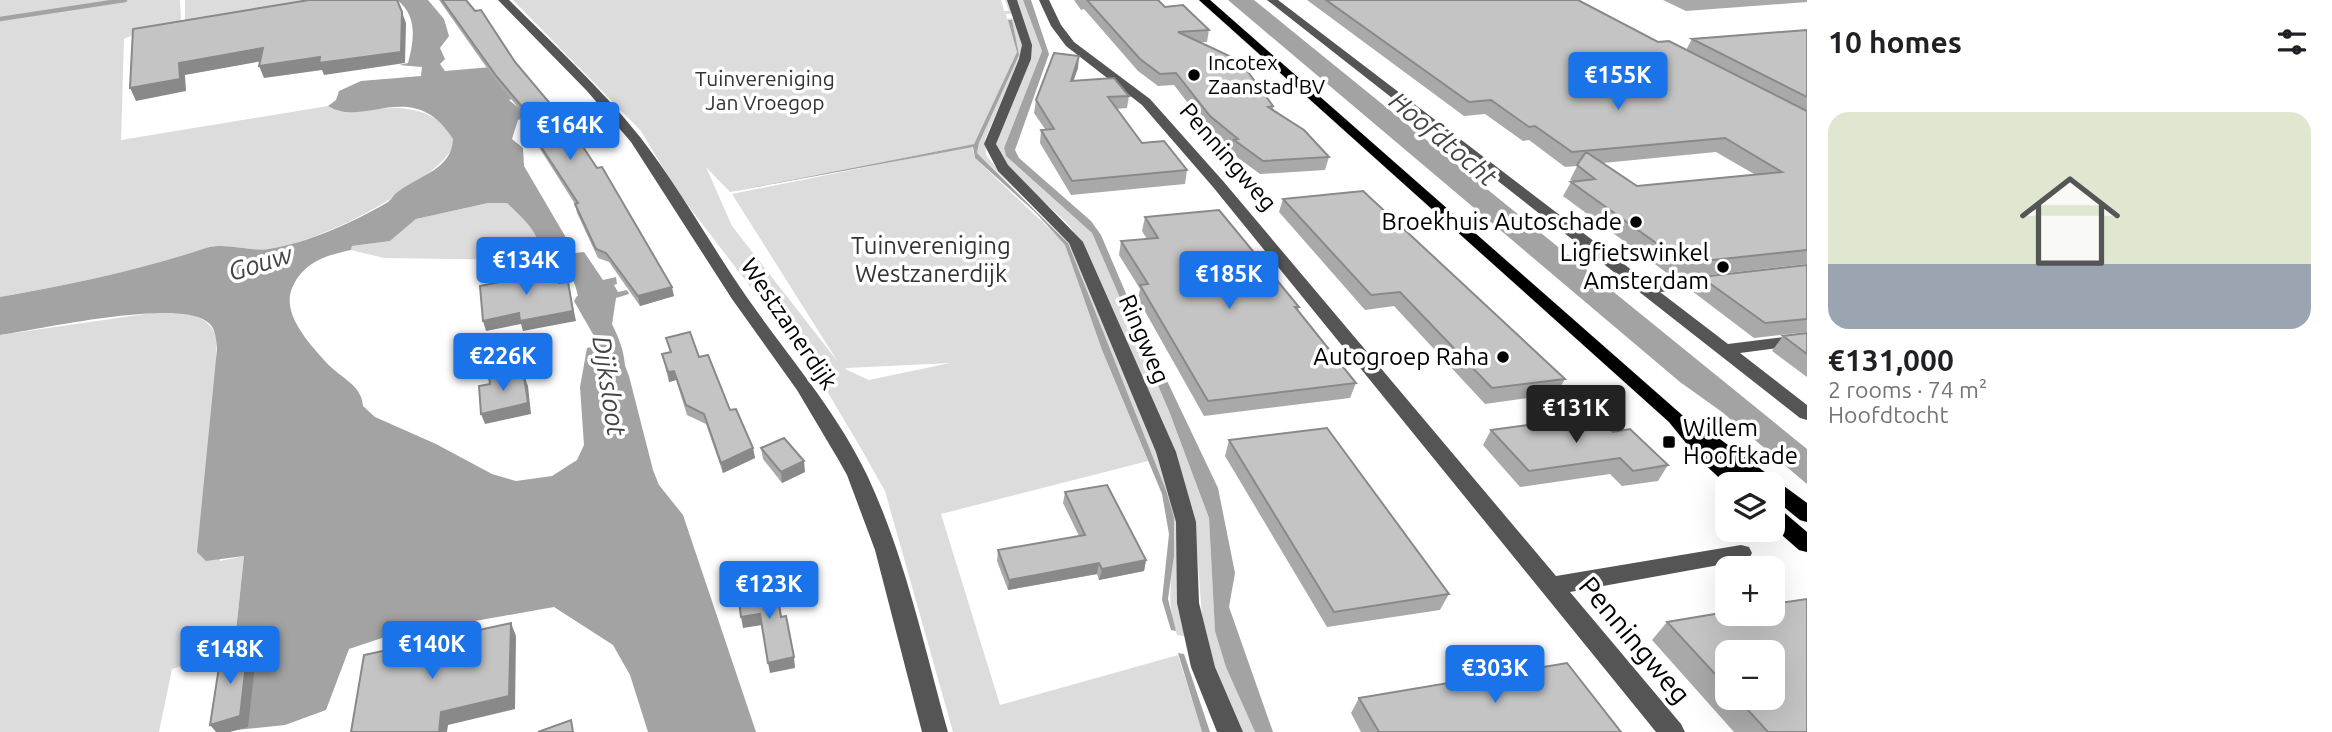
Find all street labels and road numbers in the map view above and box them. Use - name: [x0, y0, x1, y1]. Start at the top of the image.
- street label: Penningweg: [1174, 97, 1282, 216]
- street label: Westzanerdijk: [736, 253, 843, 394]
- street label: Ringweg: [1114, 290, 1175, 387]
- street label: Penningweg: [1573, 570, 1697, 709]

